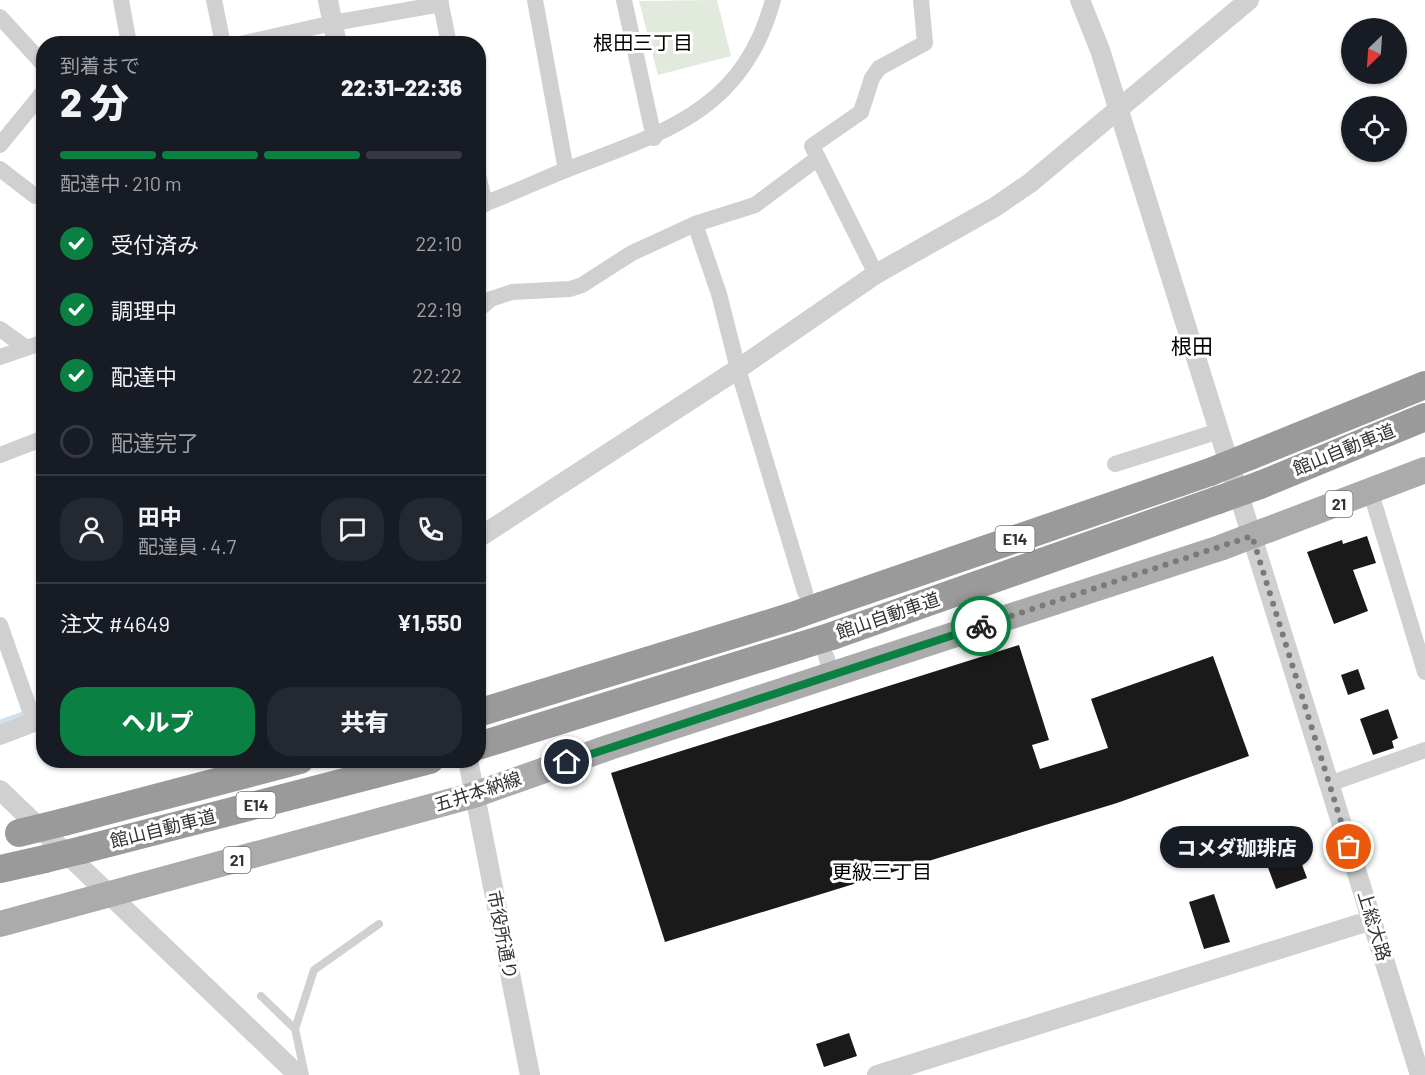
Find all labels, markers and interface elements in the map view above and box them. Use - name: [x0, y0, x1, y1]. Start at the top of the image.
- north arrow: [1341, 18, 1407, 84]
- map controls: [1341, 18, 1407, 162]
- district label: 根田三丁目: [593, 30, 693, 54]
- text: 到着まで: [60, 53, 140, 77]
- text: 22:31–22:36: [341, 74, 462, 100]
- text: 2 分: [60, 78, 129, 125]
- button: locate: [1341, 96, 1407, 162]
- text: 配達中 · 210 m: [60, 171, 181, 195]
- icon: check: [60, 227, 93, 260]
- text: 受付済み: [111, 231, 199, 257]
- text: 22:10: [415, 231, 462, 255]
- icon: check: [60, 293, 93, 326]
- text: 調理中: [111, 297, 177, 323]
- text: 22:19: [416, 297, 462, 321]
- district label: 根田: [1171, 333, 1213, 358]
- icon: check: [60, 359, 93, 392]
- text: 配達中: [111, 363, 177, 389]
- text: 22:22: [412, 363, 462, 387]
- street label: 館山自動車道: [1289, 419, 1398, 480]
- text: 配達完了: [111, 429, 199, 455]
- road number: 21: [1326, 491, 1352, 517]
- button: person: [60, 498, 123, 561]
- button: chat: [321, 498, 384, 561]
- button: phone: [399, 498, 462, 561]
- text: 田中: [138, 503, 182, 529]
- road number: E14: [996, 526, 1034, 552]
- text: 配達員 · 4.7: [138, 534, 236, 558]
- street label: 館山自動車道: [833, 587, 942, 643]
- courier: [951, 596, 1011, 656]
- text: ¥1,550: [397, 609, 462, 635]
- text: 注文 #4649: [60, 610, 170, 636]
- icon: bike: [965, 610, 998, 643]
- button: ヘルプ: [60, 687, 255, 756]
- button: 共有: [267, 687, 462, 756]
- pin: [541, 736, 592, 787]
- icon: home: [550, 745, 583, 778]
- street label: 五井本納線: [431, 767, 524, 815]
- road number: E14: [236, 792, 276, 818]
- street label: 館山自動車道: [108, 804, 218, 852]
- pin: [1323, 821, 1374, 872]
- callout: コメダ珈琲店: [1160, 826, 1313, 868]
- icon: bag: [1332, 830, 1365, 863]
- text: コメダ珈琲店: [1177, 835, 1297, 859]
- road number: 21: [224, 847, 250, 873]
- district label: 更級三丁目: [832, 859, 932, 883]
- street label: 上総大路: [1354, 888, 1396, 963]
- street label: 市役所通り: [484, 889, 522, 981]

